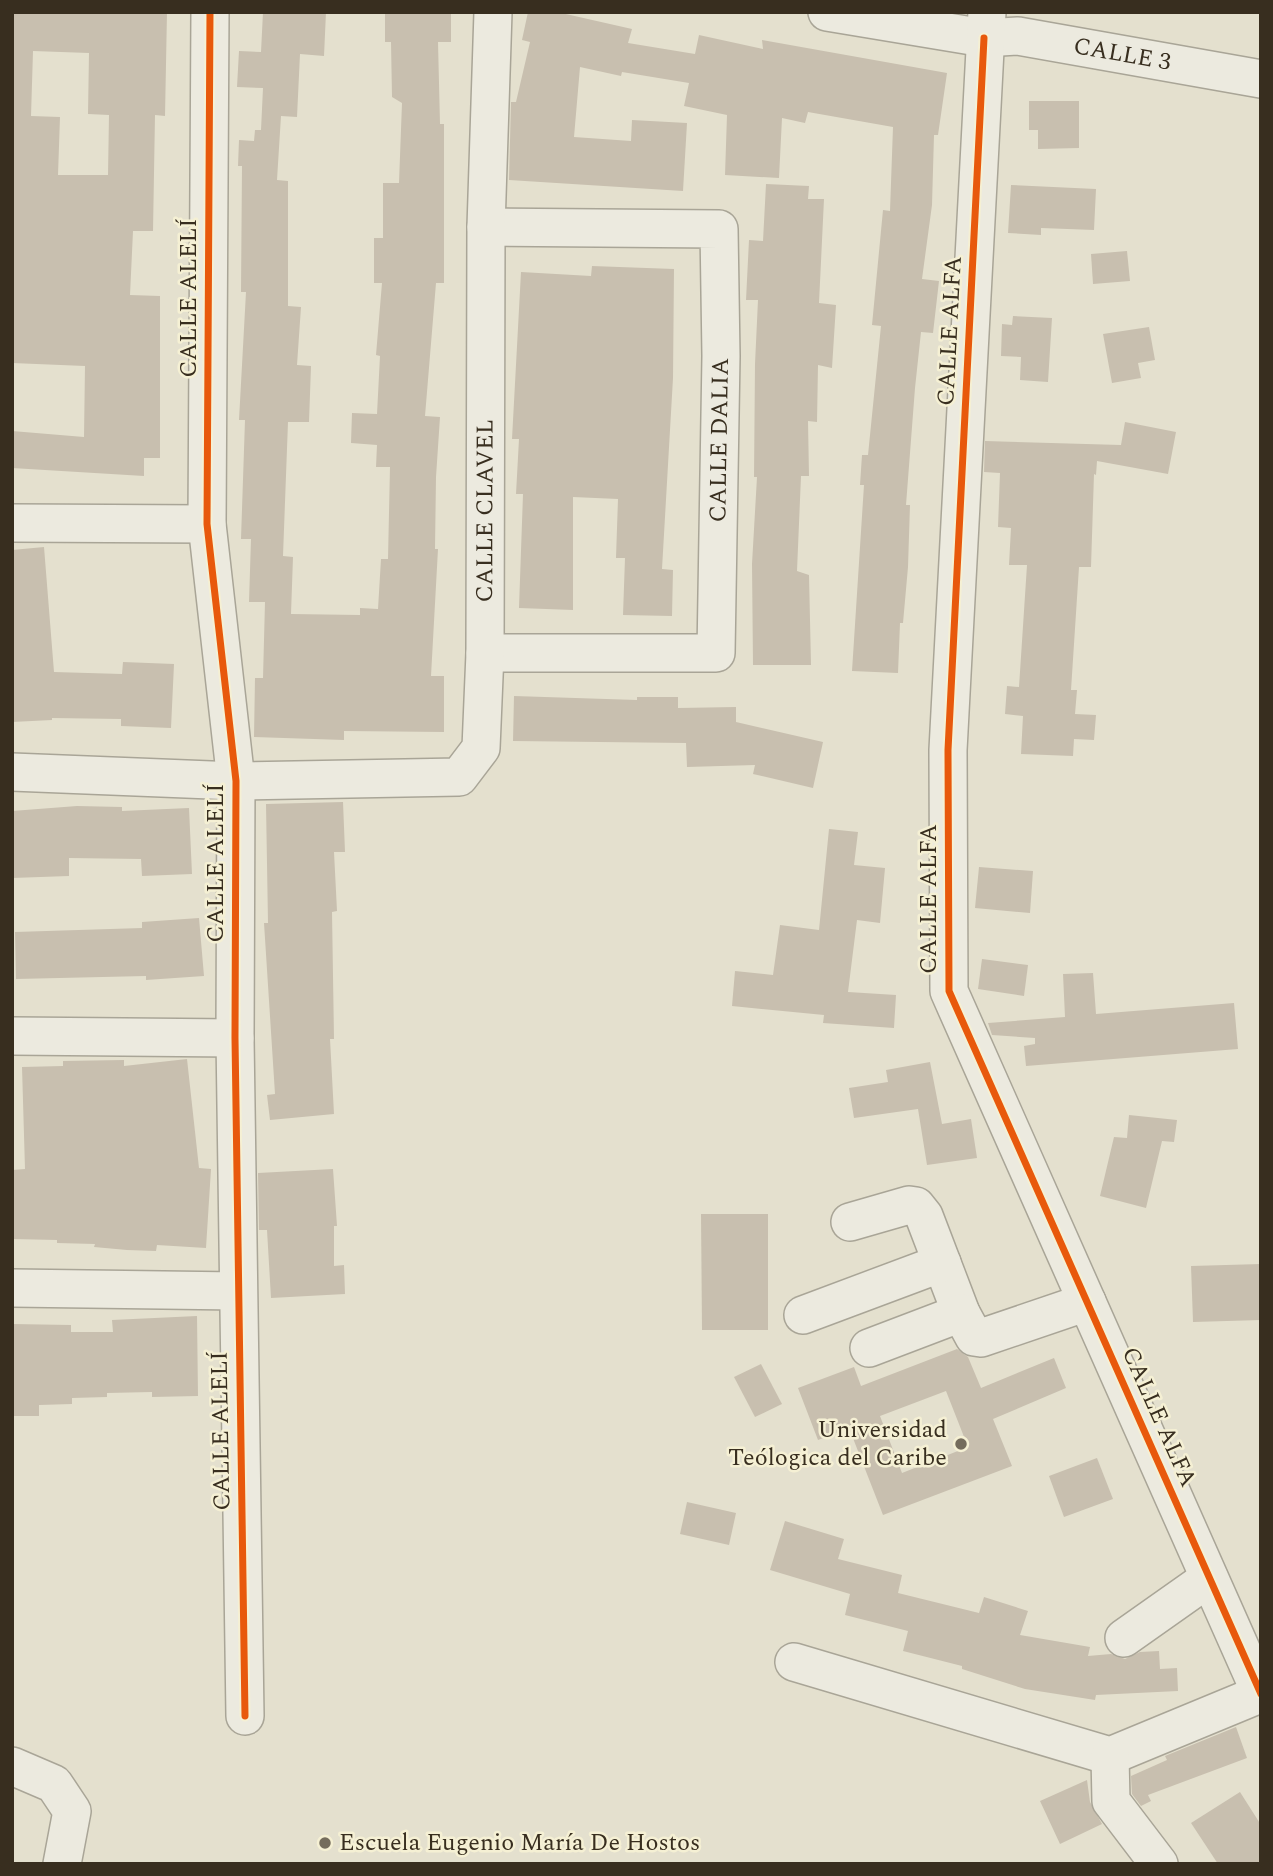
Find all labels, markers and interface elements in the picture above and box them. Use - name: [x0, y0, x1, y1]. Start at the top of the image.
- street label: CALLE 3: [1071, 28, 1174, 81]
- street label: CALLE ALELÍ: [171, 218, 207, 378]
- street label: CALLE ALFA: [928, 255, 972, 407]
- street label: CALLE DALIA: [700, 357, 739, 523]
- street label: CALLE CLAVEL: [467, 419, 504, 602]
- street label: CALLE ALELÍ: [198, 783, 234, 943]
- street label: CALLE ALFA: [911, 824, 947, 974]
- street label: CALLE ALFA: [1112, 1341, 1206, 1493]
- street label: CALLE ALELÍ: [202, 1351, 240, 1511]
- place label: Universidad Teólogica del Caribe: [728, 1412, 947, 1476]
- marker: Universidad Teólogica del Caribe: [953, 1436, 969, 1452]
- place label: Escuela Eugenio María De Hostos: [339, 1825, 700, 1861]
- marker: Escuela Eugenio María De Hostos: [317, 1835, 333, 1851]

